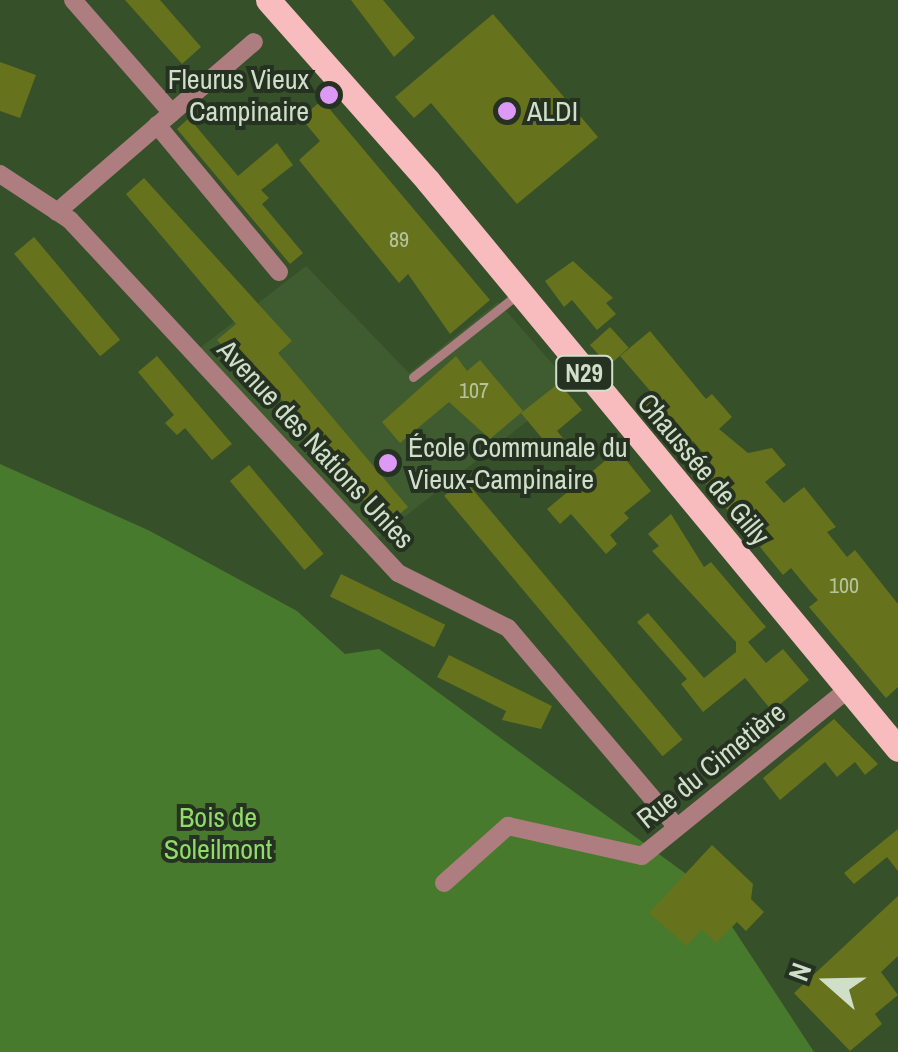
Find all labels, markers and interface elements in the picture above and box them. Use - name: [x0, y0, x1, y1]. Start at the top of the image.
- place label: Fleurus Vieux Campinaire: [168, 62, 309, 128]
- marker: Fleurus Vieux Campinaire: [318, 84, 340, 106]
- place label: ALDI: [527, 94, 578, 128]
- marker: ALDI: [496, 100, 518, 122]
- house number: 89: [389, 227, 409, 253]
- street label: Avenue des Nations Unies: [211, 333, 421, 555]
- road number: N29: [554, 353, 614, 393]
- house number: 107: [459, 378, 489, 404]
- street label: Chaussée de Gilly: [631, 386, 777, 552]
- place label: École Communale du Vieux-Campinaire: [408, 430, 627, 496]
- marker: École Communale du Vieux-Campinaire: [377, 452, 399, 474]
- house number: 100: [829, 573, 859, 599]
- street label: Rue du Cimetière: [630, 695, 792, 835]
- park label: Bois de Soleilmont: [164, 800, 272, 866]
- north arrow: [778, 932, 878, 1032]
- text: N: [779, 957, 820, 986]

